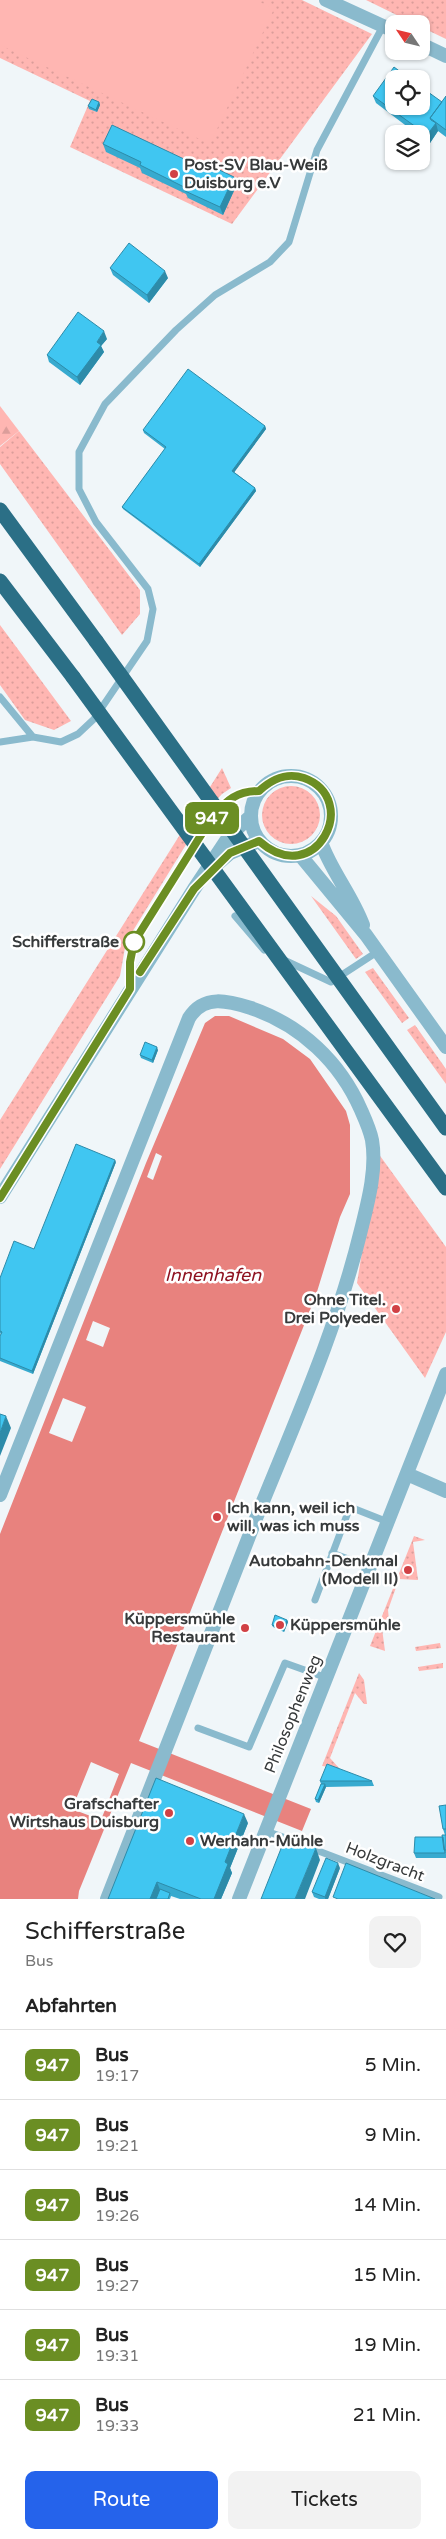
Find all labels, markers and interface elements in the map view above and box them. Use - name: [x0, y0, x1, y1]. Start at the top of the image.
- north arrow: [385, 15, 430, 60]
- map controls: [385, 15, 430, 170]
- button: locate: [385, 70, 430, 115]
- button: layers: [385, 125, 430, 170]
- place label: Post-SV Blau-Weiß Duisburg e.V: [184, 155, 328, 193]
- marker: Post-SV Blau-Weiß Duisburg e.V: [168, 168, 180, 180]
- line badge: 947: [183, 802, 241, 834]
- text: 947: [195, 807, 229, 829]
- marker: Schifferstraße: [123, 931, 145, 953]
- place label: Schifferstraße: [12, 932, 119, 952]
- water label: Innenhafen: [165, 1264, 262, 1286]
- place label: Ohne Titel. Drei Polyeder: [284, 1290, 387, 1328]
- marker: Ohne Titel. Drei Polyeder: [390, 1303, 402, 1315]
- place label: Ich kann, weil ich will, was ich muss: [227, 1498, 360, 1536]
- marker: Ich kann, weil ich will, was ich muss: [211, 1511, 223, 1523]
- place label: Autobahn-Denkmal (Modell II): [249, 1551, 398, 1589]
- marker: Autobahn-Denkmal (Modell II): [402, 1564, 414, 1576]
- place label: Küppersmühle Restaurant: [124, 1609, 236, 1647]
- place label: Küppersmühle: [290, 1615, 401, 1635]
- marker: Küppersmühle: [274, 1619, 286, 1631]
- marker: Küppersmühle Restaurant: [239, 1622, 251, 1634]
- street label: Philosophenweg: [260, 1652, 326, 1776]
- place label: Grafschafter Wirtshaus Duisburg: [10, 1794, 160, 1832]
- marker: Grafschafter Wirtshaus Duisburg: [163, 1807, 175, 1819]
- place label: Werhahn-Mühle: [200, 1831, 323, 1851]
- marker: Werhahn-Mühle: [184, 1835, 196, 1847]
- street label: Holzgracht: [343, 1838, 427, 1886]
- button: heart: [369, 1916, 421, 1968]
- text: Schifferstraße: [25, 1917, 185, 1946]
- text: Bus: [25, 1951, 53, 1971]
- text: Abfahrten: [25, 1995, 117, 2017]
- text: Bus: [95, 2044, 129, 2066]
- text: 947: [36, 2054, 69, 2076]
- text: 5 Min.: [365, 2054, 421, 2076]
- text: 19:17: [95, 2066, 139, 2086]
- text: Bus: [95, 2114, 129, 2136]
- text: 947: [36, 2124, 69, 2146]
- text: 9 Min.: [365, 2124, 421, 2146]
- text: 19:21: [95, 2136, 139, 2156]
- text: Bus: [95, 2184, 129, 2206]
- text: 947: [36, 2194, 69, 2216]
- text: 14 Min.: [353, 2194, 421, 2216]
- text: 19:26: [95, 2206, 139, 2226]
- text: Bus: [95, 2254, 129, 2276]
- text: 947: [36, 2264, 69, 2286]
- text: 15 Min.: [353, 2264, 421, 2286]
- text: 19:27: [95, 2276, 139, 2296]
- text: Bus: [95, 2324, 129, 2346]
- text: 947: [36, 2334, 69, 2356]
- text: 19 Min.: [353, 2334, 421, 2356]
- text: 19:31: [95, 2346, 139, 2366]
- text: Bus: [95, 2394, 129, 2416]
- text: 947: [36, 2404, 69, 2426]
- text: 21 Min.: [353, 2404, 421, 2426]
- text: 19:33: [95, 2416, 139, 2436]
- button: Route: [25, 2471, 218, 2529]
- button: Tickets: [228, 2471, 421, 2529]

